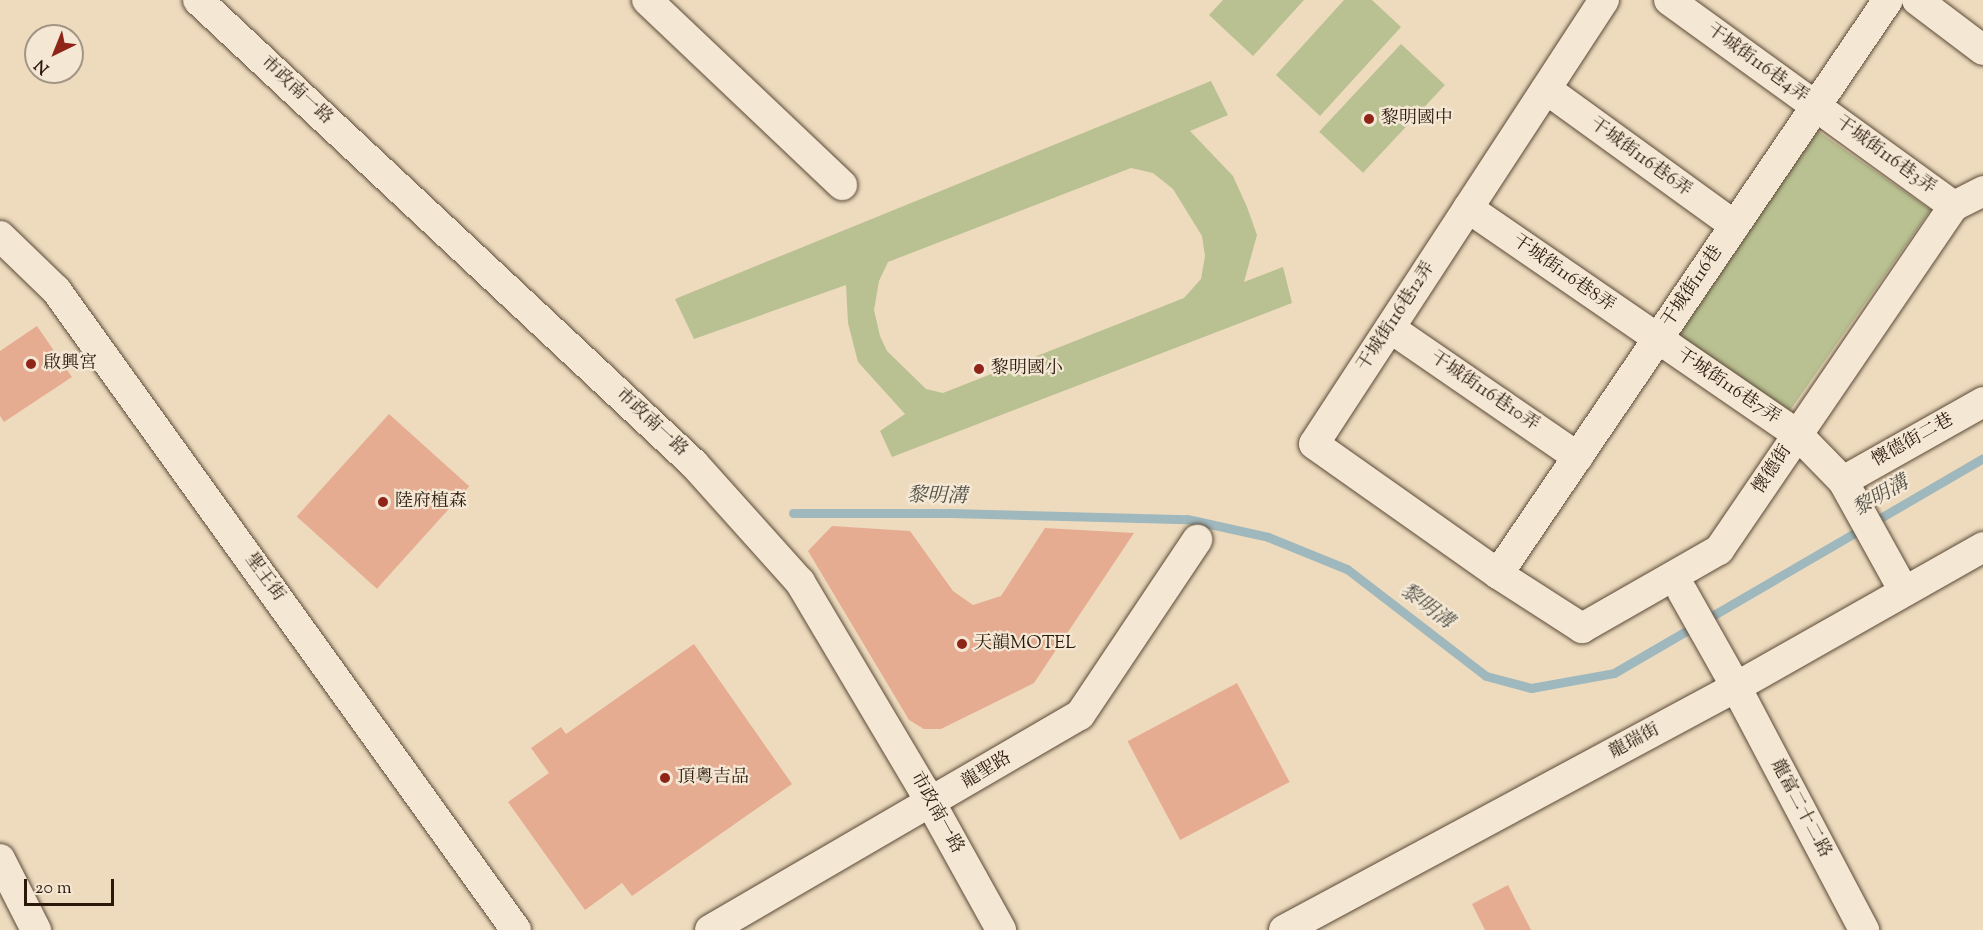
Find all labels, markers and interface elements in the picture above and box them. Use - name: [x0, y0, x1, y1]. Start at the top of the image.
- street label: 干城街116巷4弄: [1702, 20, 1812, 108]
- north arrow: [24, 24, 84, 84]
- street label: 市政南一路: [256, 52, 336, 130]
- text: N: [30, 53, 55, 79]
- place label: 黎明國中: [1381, 108, 1453, 130]
- marker: 黎明國中: [1362, 112, 1376, 126]
- street label: 干城街116巷3弄: [1831, 112, 1939, 200]
- street label: 干城街116巷6弄: [1585, 114, 1695, 202]
- street label: 干城街116巷8弄: [1508, 231, 1618, 317]
- street label: 干城街116巷: [1658, 242, 1728, 332]
- street label: 干城街116巷12弄: [1354, 258, 1440, 376]
- street label: 干城街116巷7弄: [1672, 344, 1784, 430]
- street label: 干城街116巷10弄: [1425, 348, 1543, 436]
- place label: 啟興宮: [43, 353, 97, 375]
- marker: 啟興宮: [24, 357, 38, 371]
- place label: 黎明國小: [991, 358, 1063, 380]
- marker: 黎明國小: [972, 362, 986, 376]
- street label: 市政南一路: [611, 384, 691, 462]
- street label: 懷德街二巷: [1868, 410, 1958, 472]
- street label: 懷德街: [1749, 442, 1797, 498]
- water label: 黎明溝: [1849, 472, 1913, 522]
- water label: 黎明溝: [907, 484, 967, 510]
- place label: 陸府植森: [395, 491, 467, 513]
- marker: 陸府植森: [376, 495, 390, 509]
- street label: 聖王街: [239, 550, 289, 606]
- water label: 黎明溝: [1395, 579, 1457, 635]
- place label: 天韻MOTEL: [974, 633, 1076, 655]
- marker: 天韻MOTEL: [955, 637, 969, 651]
- street label: 龍瑞街: [1606, 720, 1664, 764]
- street label: 龍聖路: [958, 748, 1016, 794]
- street label: 龍富二十二路: [1765, 756, 1835, 862]
- place label: 頂粵吉品: [677, 767, 749, 789]
- street label: 市政南一路: [905, 768, 967, 858]
- marker: 頂粵吉品: [658, 771, 672, 785]
- scale bar: [27, 867, 117, 905]
- text: 20 m: [35, 876, 72, 902]

